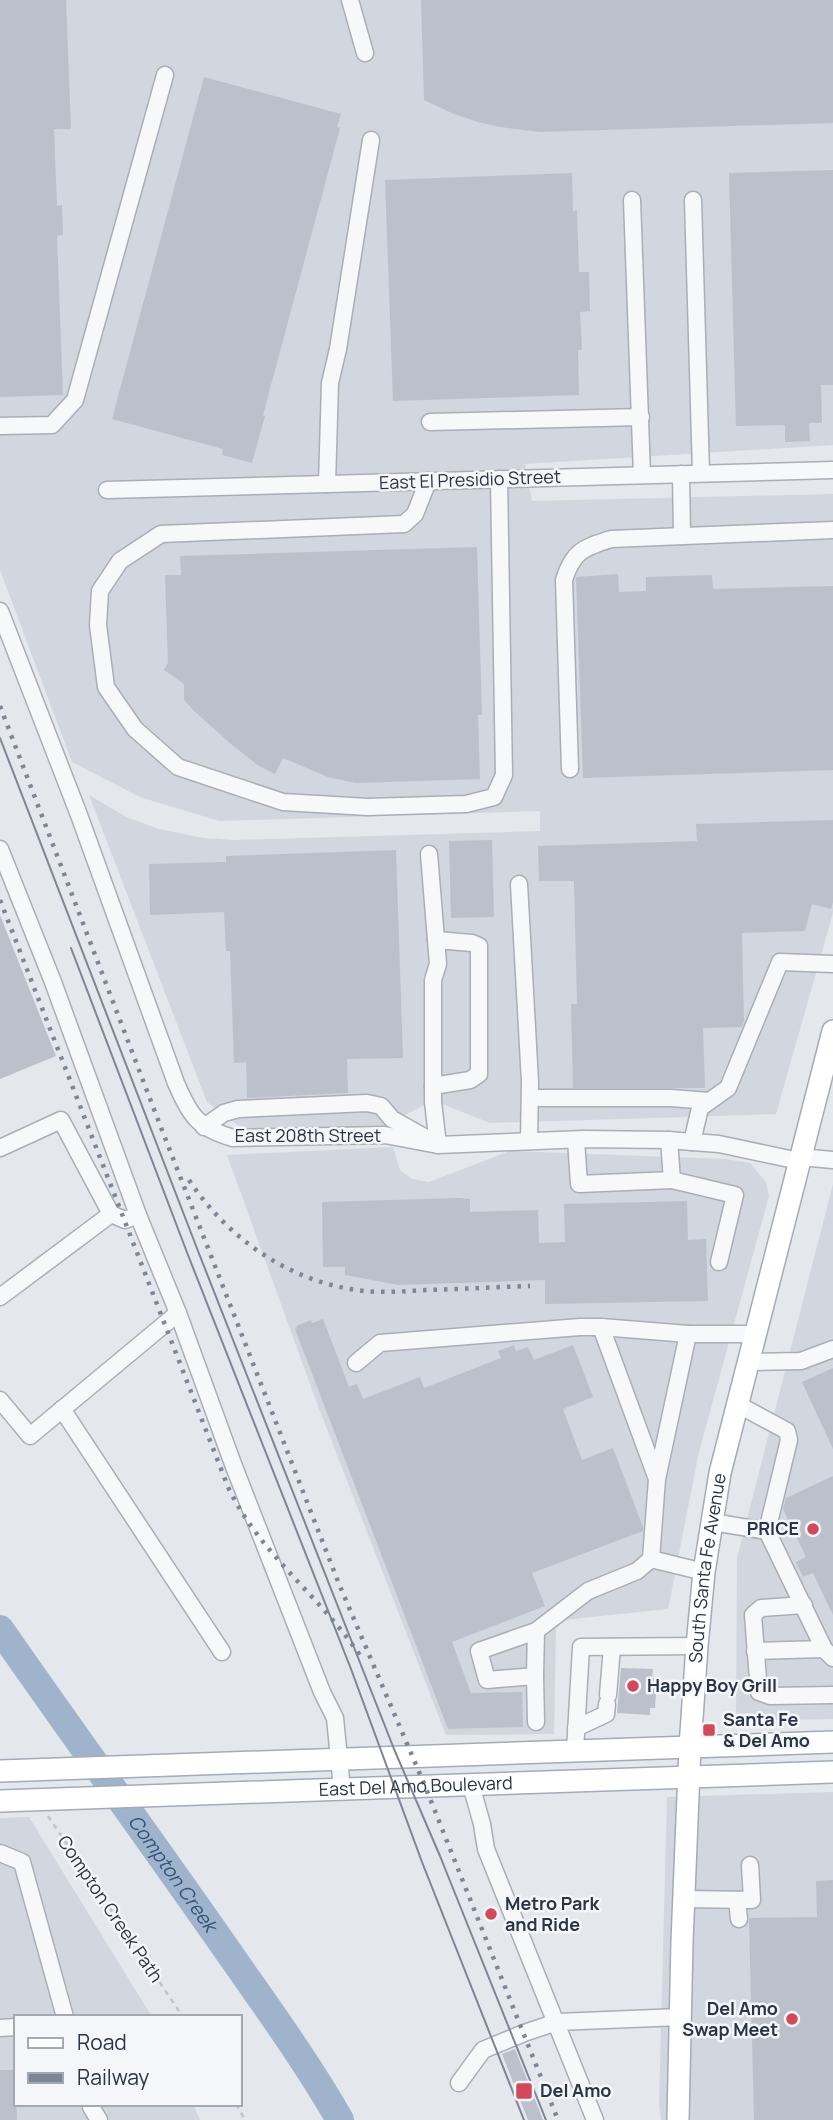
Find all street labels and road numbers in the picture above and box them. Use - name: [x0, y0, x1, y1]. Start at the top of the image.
- street label: East El Presidio Street: [379, 464, 561, 494]
- street label: East 208th Street: [235, 1123, 381, 1147]
- street label: South Santa Fe Avenue: [683, 1471, 731, 1664]
- street label: East Del Amo Boulevard: [318, 1770, 513, 1801]
- street label: Compton Creek Path: [53, 1830, 169, 1987]

